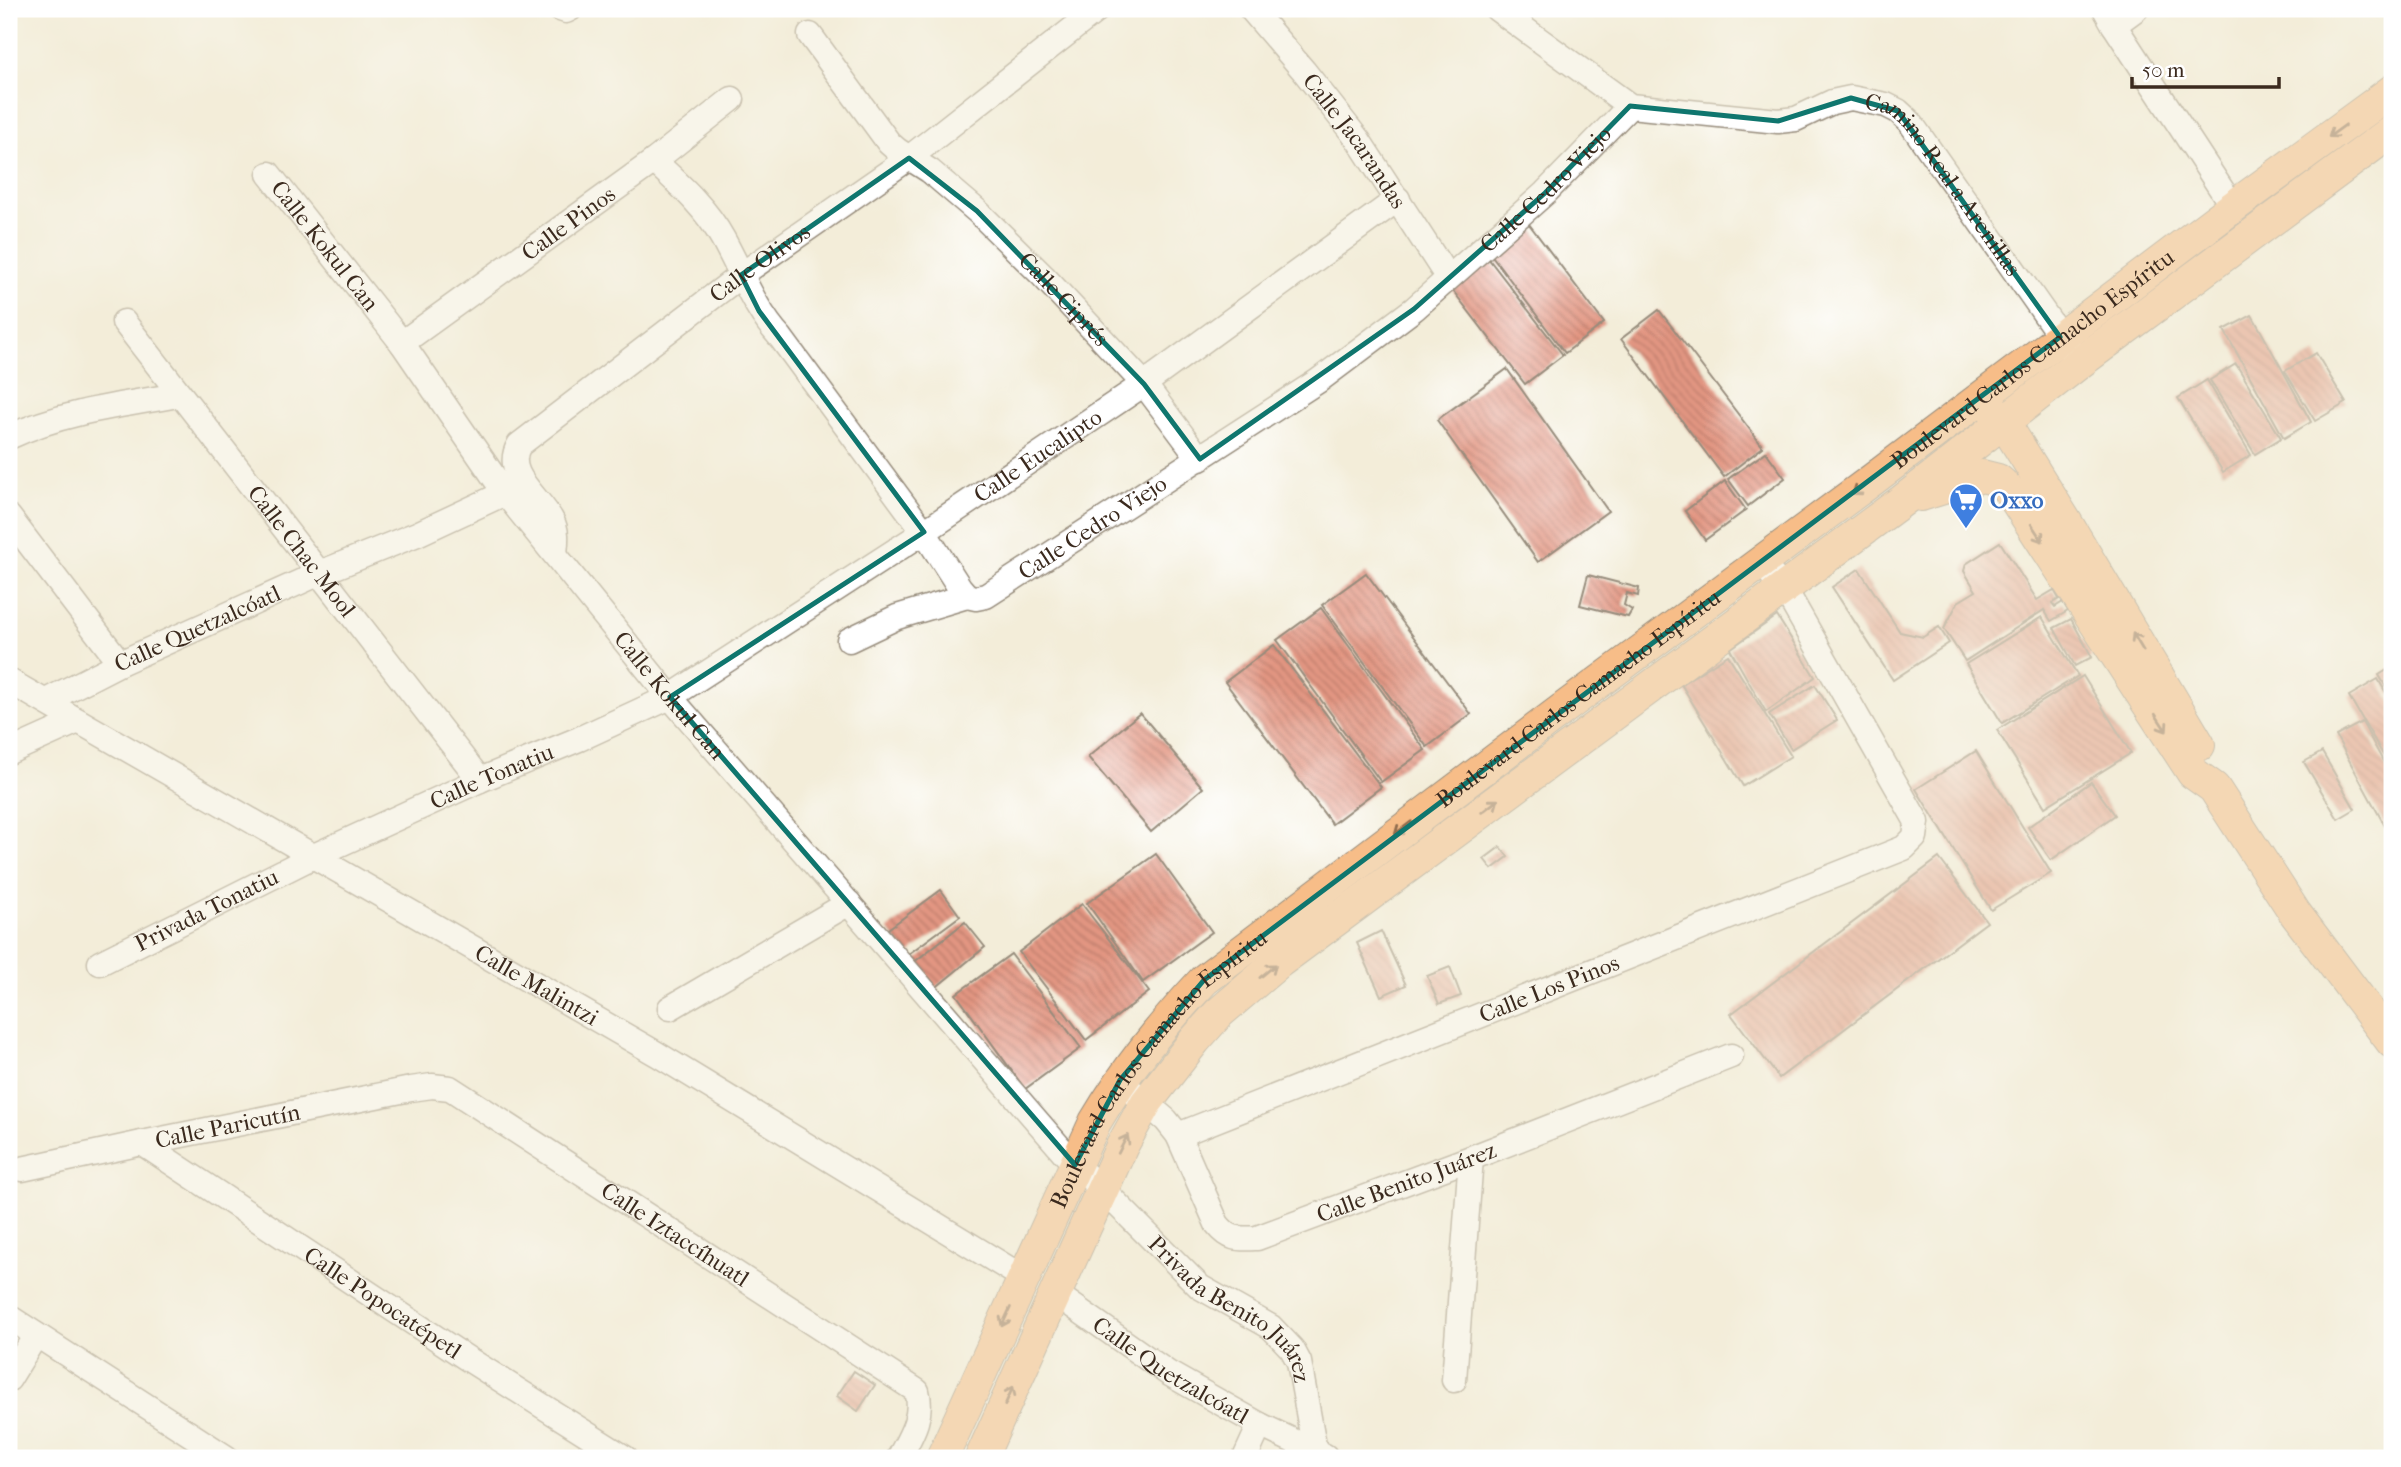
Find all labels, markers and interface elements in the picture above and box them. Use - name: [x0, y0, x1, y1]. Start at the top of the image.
- scale bar: [2132, 46, 2278, 90]
- text: 50 m: [2142, 58, 2185, 82]
- street label: Calle Jacarandas: [1297, 68, 1412, 213]
- street label: Camino Real a Arenillas: [1863, 88, 2027, 281]
- street label: Calle Cedro Viejo: [1474, 120, 1617, 258]
- one-way arrow: [2328, 124, 2347, 139]
- street label: Calle Kokul Can: [266, 175, 385, 317]
- street label: Calle Pinos: [516, 180, 620, 266]
- street label: Calle Olivos: [704, 218, 815, 308]
- street label: Boulevard Carlos Camacho Espíritu: [1886, 243, 2179, 474]
- street label: Calle Ciprés: [1013, 246, 1115, 351]
- street label: Calle Eucalipto: [969, 403, 1107, 508]
- street label: Calle Cedro Viejo: [1013, 469, 1171, 585]
- street label: Calle Chac Mool: [242, 480, 362, 623]
- one-way arrow: [1852, 481, 1871, 495]
- supermarket icon: Oxxo: [1947, 481, 1985, 530]
- place label: Oxxo: [1990, 487, 2044, 514]
- one-way arrow: [2030, 522, 2044, 542]
- street label: Calle Quetzalcóatl: [110, 579, 285, 677]
- street label: Boulevard Carlos Camacho Espíritu: [1431, 583, 1726, 813]
- street label: Calle Kokul Can: [609, 626, 732, 765]
- one-way arrow: [2131, 633, 2145, 653]
- one-way arrow: [2154, 713, 2168, 732]
- street label: Calle Tonatiu: [426, 738, 557, 815]
- one-way arrow: [1480, 799, 1499, 813]
- one-way arrow: [1394, 821, 1413, 836]
- street label: Privada Tonatiu: [130, 863, 283, 957]
- street label: Boulevard Carlos Camacho Espíritu: [1044, 924, 1272, 1212]
- street label: Calle Malintzi: [470, 939, 604, 1031]
- street label: Calle Los Pinos: [1475, 949, 1623, 1028]
- one-way arrow: [1258, 963, 1276, 978]
- street label: Calle Paricutín: [153, 1098, 303, 1154]
- one-way arrow: [1117, 1134, 1131, 1155]
- street label: Calle Benito Juárez: [1313, 1136, 1500, 1228]
- street label: Calle Iztaccíhuatl: [596, 1176, 755, 1292]
- street label: Privada Benito Juárez: [1143, 1230, 1316, 1385]
- street label: Calle Popocatépetl: [299, 1241, 467, 1365]
- one-way arrow: [999, 1306, 1013, 1327]
- street label: Calle Quetzalcóatl: [1088, 1311, 1254, 1430]
- one-way arrow: [1003, 1386, 1016, 1407]

